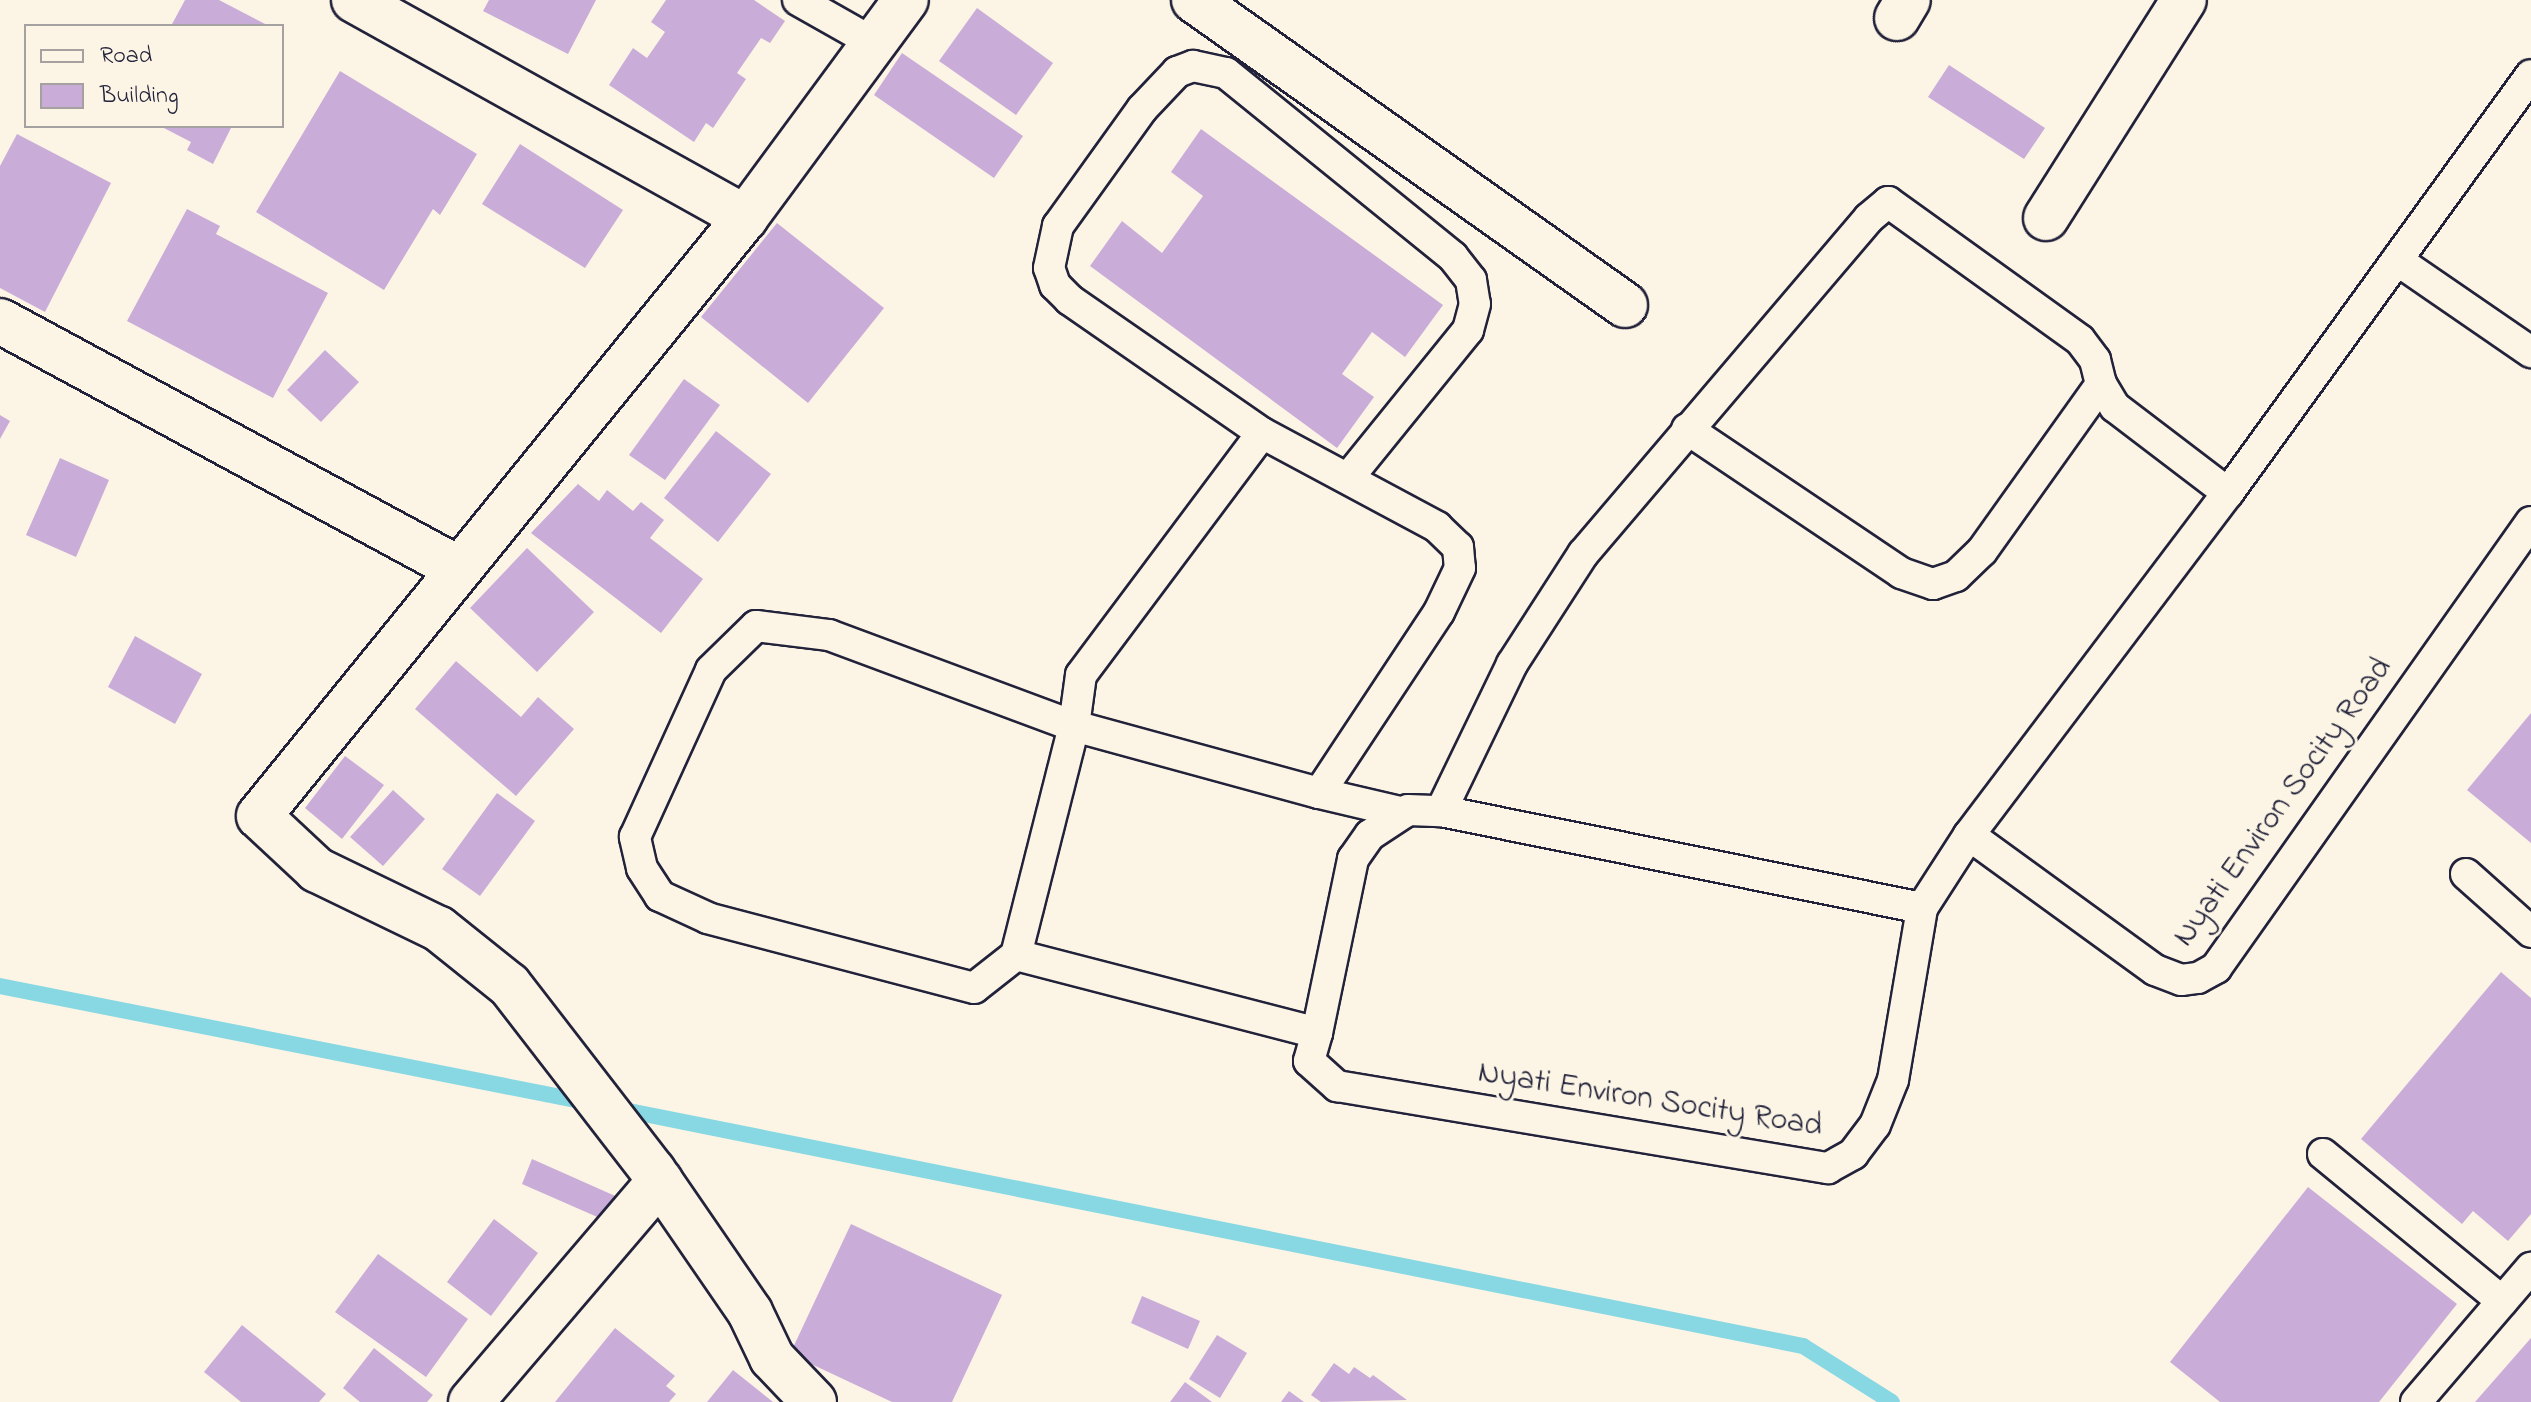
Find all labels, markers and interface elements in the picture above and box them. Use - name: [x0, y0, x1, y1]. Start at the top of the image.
- legend: [24, 24, 284, 128]
- text: Road: [100, 39, 152, 74]
- text: Building: [100, 79, 179, 114]
- street label: Nyati Environ Socity Road: [2166, 651, 2402, 955]
- street label: Nyati Environ Socity Road: [1475, 1055, 1825, 1147]

